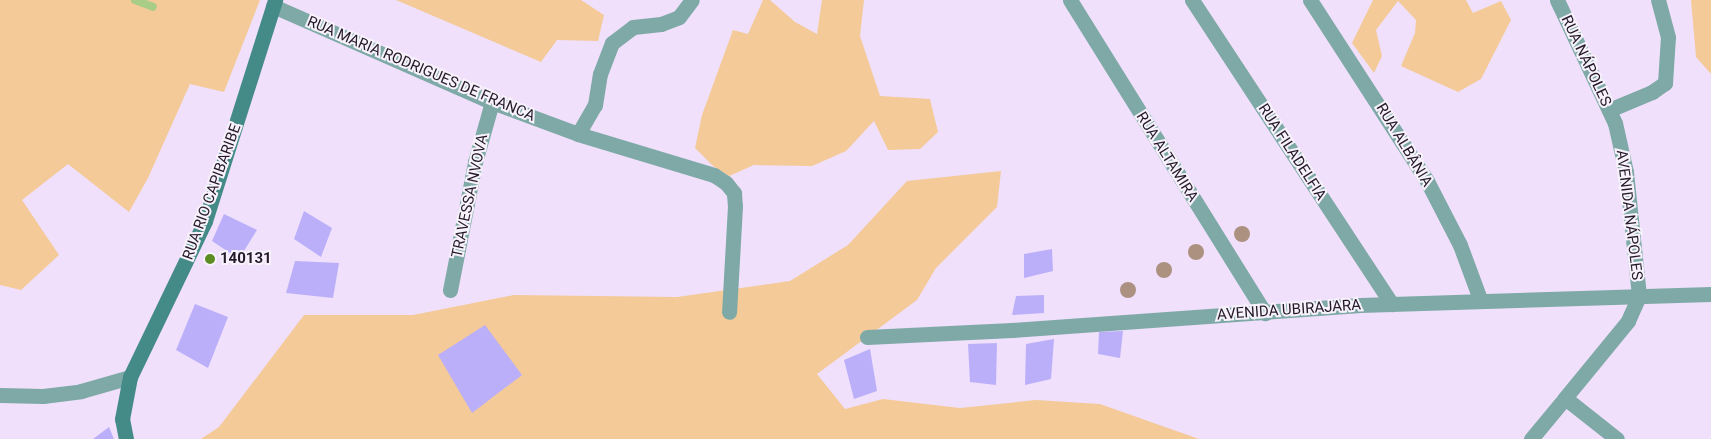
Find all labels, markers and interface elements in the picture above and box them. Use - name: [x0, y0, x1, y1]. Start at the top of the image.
- street label: RUA MARIA RODRIGUES DE FRANCA: [304, 13, 538, 125]
- street label: RUA NÁPOLES: [1557, 13, 1615, 109]
- street label: RUA FILADELFIA: [1254, 100, 1330, 204]
- street label: RUA ALBÂNIA: [1372, 100, 1436, 190]
- street label: RUA ALTAMIRA: [1132, 109, 1202, 205]
- street label: RUA RIO CAPIBARIBE: [179, 122, 245, 262]
- street label: TRAVESSA NVOVA: [448, 133, 492, 259]
- street label: AVENIDA NÁPOLES: [1612, 149, 1646, 281]
- place label: 140131: [220, 250, 272, 268]
- marker: 140131: [204, 253, 216, 265]
- street label: AVENIDA UBIRAJARA: [1216, 296, 1362, 324]

